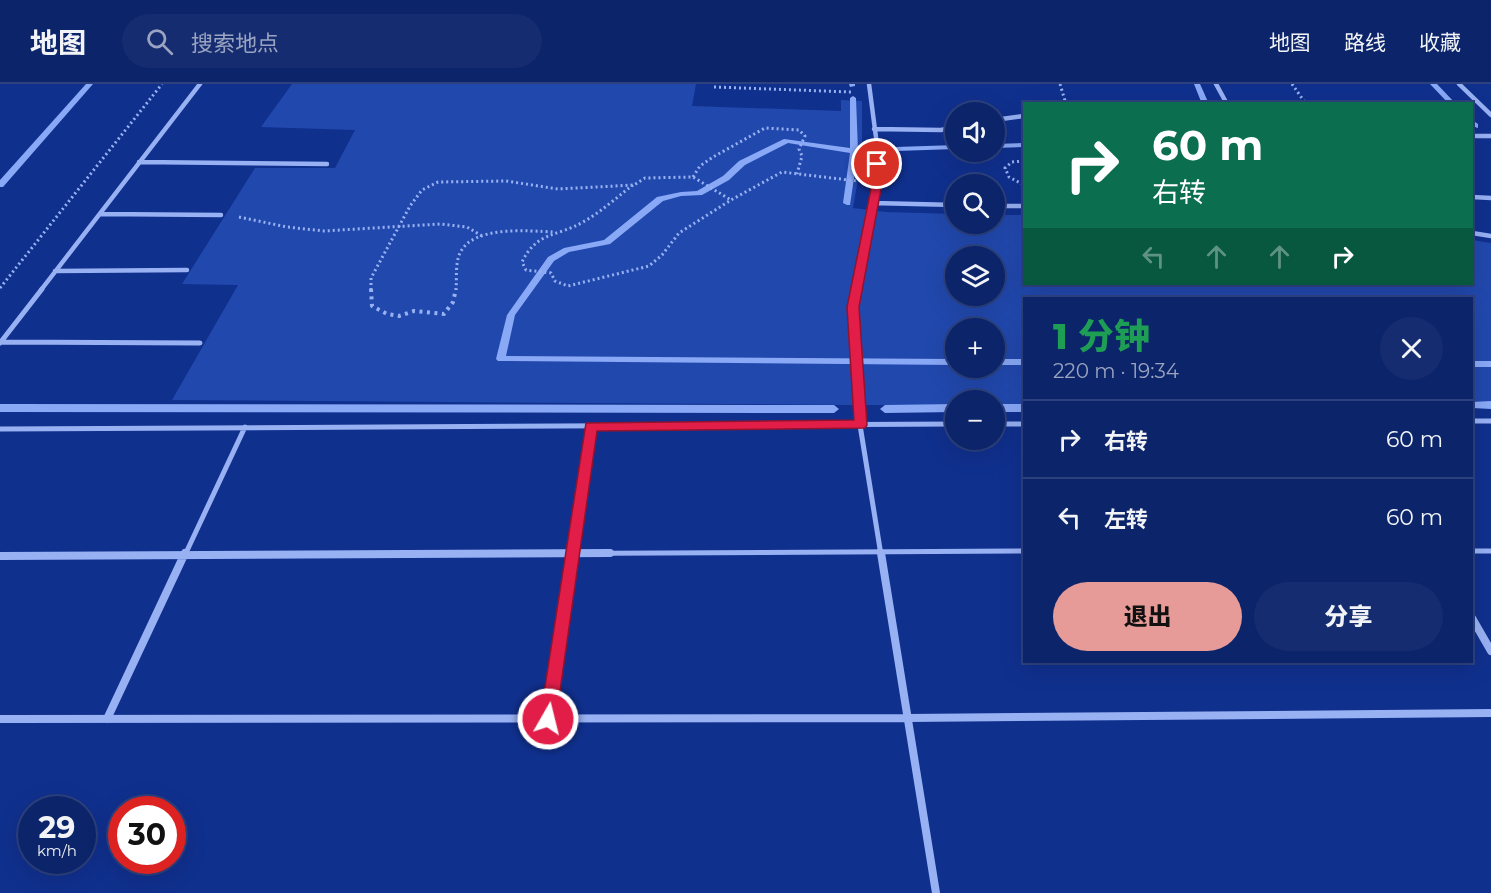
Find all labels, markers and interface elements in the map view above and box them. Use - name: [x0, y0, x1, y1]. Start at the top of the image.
- search box: [122, 14, 542, 68]
- icon: search: [143, 25, 176, 58]
- text: 地图: [30, 26, 86, 60]
- text: 搜索地点: [191, 30, 279, 57]
- text: 地图: [1269, 30, 1311, 55]
- text: 路线: [1344, 30, 1386, 55]
- text: 收藏: [1419, 30, 1461, 55]
- map controls: [945, 102, 1005, 450]
- button: sound: [945, 102, 1005, 162]
- text: 60 m: [1152, 119, 1263, 171]
- icon: right: [1053, 126, 1131, 204]
- pin: [851, 138, 902, 189]
- icon: arrive: [860, 147, 893, 180]
- button: search: [945, 174, 1005, 234]
- text: 右转: [1152, 176, 1206, 209]
- icon: left: [1137, 240, 1170, 273]
- icon: ahead: [1200, 240, 1233, 273]
- icon: ahead: [1263, 240, 1296, 273]
- icon: right: [1326, 240, 1359, 273]
- button: layers: [945, 246, 1005, 306]
- text: 1 分钟: [1053, 314, 1150, 358]
- button: close: [1380, 317, 1443, 380]
- button: +: [945, 318, 1005, 378]
- text: 220 m · 19:34: [1053, 359, 1179, 383]
- button: −: [945, 390, 1005, 450]
- icon: right: [1053, 423, 1086, 456]
- text: 60 m: [1386, 426, 1443, 453]
- text: 右转: [1104, 428, 1148, 455]
- icon: left: [1053, 501, 1086, 534]
- text: 60 m: [1386, 504, 1443, 531]
- text: 左转: [1104, 506, 1148, 533]
- button: 退出: [1053, 582, 1242, 651]
- button: 分享: [1254, 582, 1443, 651]
- position arrow: [516, 687, 580, 751]
- speed limit sign: 30: [108, 796, 186, 874]
- text: 29: [39, 809, 75, 846]
- text: km/h: [37, 841, 77, 860]

